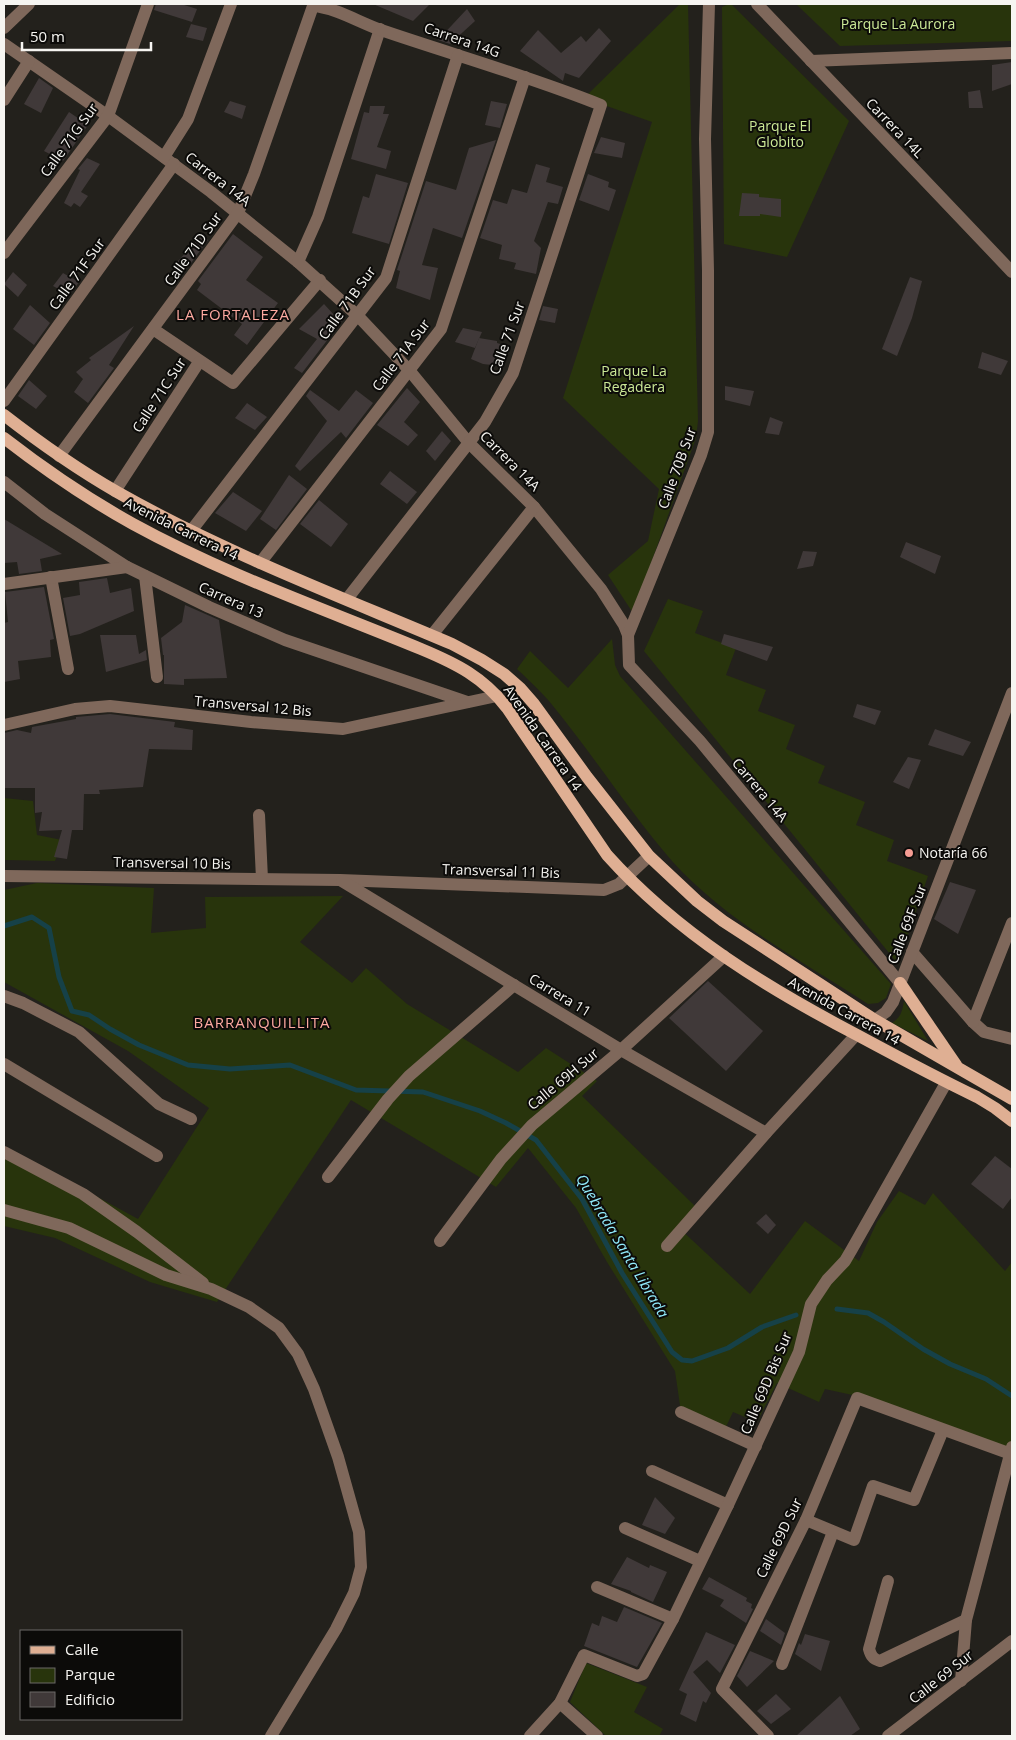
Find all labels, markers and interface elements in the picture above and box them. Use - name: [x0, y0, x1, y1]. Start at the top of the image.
- park label: Parque La Aurora: [841, 14, 955, 33]
- street label: Carrera 14G: [422, 18, 503, 61]
- scale bar: [22, 20, 151, 52]
- text: 50 m: [30, 26, 65, 46]
- street label: Carrera 14L: [862, 94, 929, 162]
- street label: Calle 71G Sur: [35, 99, 102, 180]
- park label: Parque El Globito: [749, 116, 811, 151]
- street label: Carrera 14A: [182, 147, 255, 210]
- street label: Calle 71D Sur: [159, 208, 226, 289]
- street label: Calle 71F Sur: [44, 234, 109, 313]
- street label: Calle 71B Sur: [314, 262, 380, 343]
- street label: Calle 71 Sur: [484, 298, 529, 377]
- district label: LA FORTALEZA: [176, 304, 290, 324]
- street label: Calle 71A Sur: [367, 315, 434, 395]
- street label: Calle 71C Sur: [127, 353, 190, 436]
- park label: Parque La Regadera: [601, 361, 667, 396]
- street label: Calle 70B Sur: [653, 424, 700, 511]
- street label: Carrera 14A: [476, 426, 545, 495]
- street label: Avenida Carrera 14: [121, 493, 241, 564]
- street label: Carrera 13: [196, 577, 267, 622]
- street label: Avenida Carrera 14: [500, 681, 587, 794]
- street label: Transversal 12 Bis: [194, 691, 313, 720]
- street label: Carrera 14A: [728, 754, 793, 826]
- place label: Notaría 66: [919, 843, 987, 862]
- marker: Notaría 66: [903, 847, 915, 859]
- street label: Transversal 10 Bis: [113, 852, 231, 873]
- street label: Transversal 11 Bis: [442, 859, 560, 882]
- street label: Calle 69F Sur: [883, 881, 931, 966]
- street label: Carrera 11: [526, 969, 595, 1020]
- street label: Avenida Carrera 14: [785, 972, 903, 1049]
- district label: BARRANQUILLITA: [194, 1012, 330, 1032]
- street label: Calle 69H Sur: [523, 1043, 602, 1114]
- water label: Quebrada Santa Librada: [572, 1170, 674, 1321]
- street label: Calle 69D Bis Sur: [735, 1328, 796, 1437]
- street label: Calle 69D Sur: [751, 1494, 806, 1581]
- legend: [20, 1630, 182, 1720]
- text: Calle: [65, 1639, 99, 1659]
- street label: Calle 69 Sur: [905, 1645, 977, 1708]
- text: Parque: [65, 1664, 115, 1684]
- text: Edificio: [65, 1689, 115, 1709]

